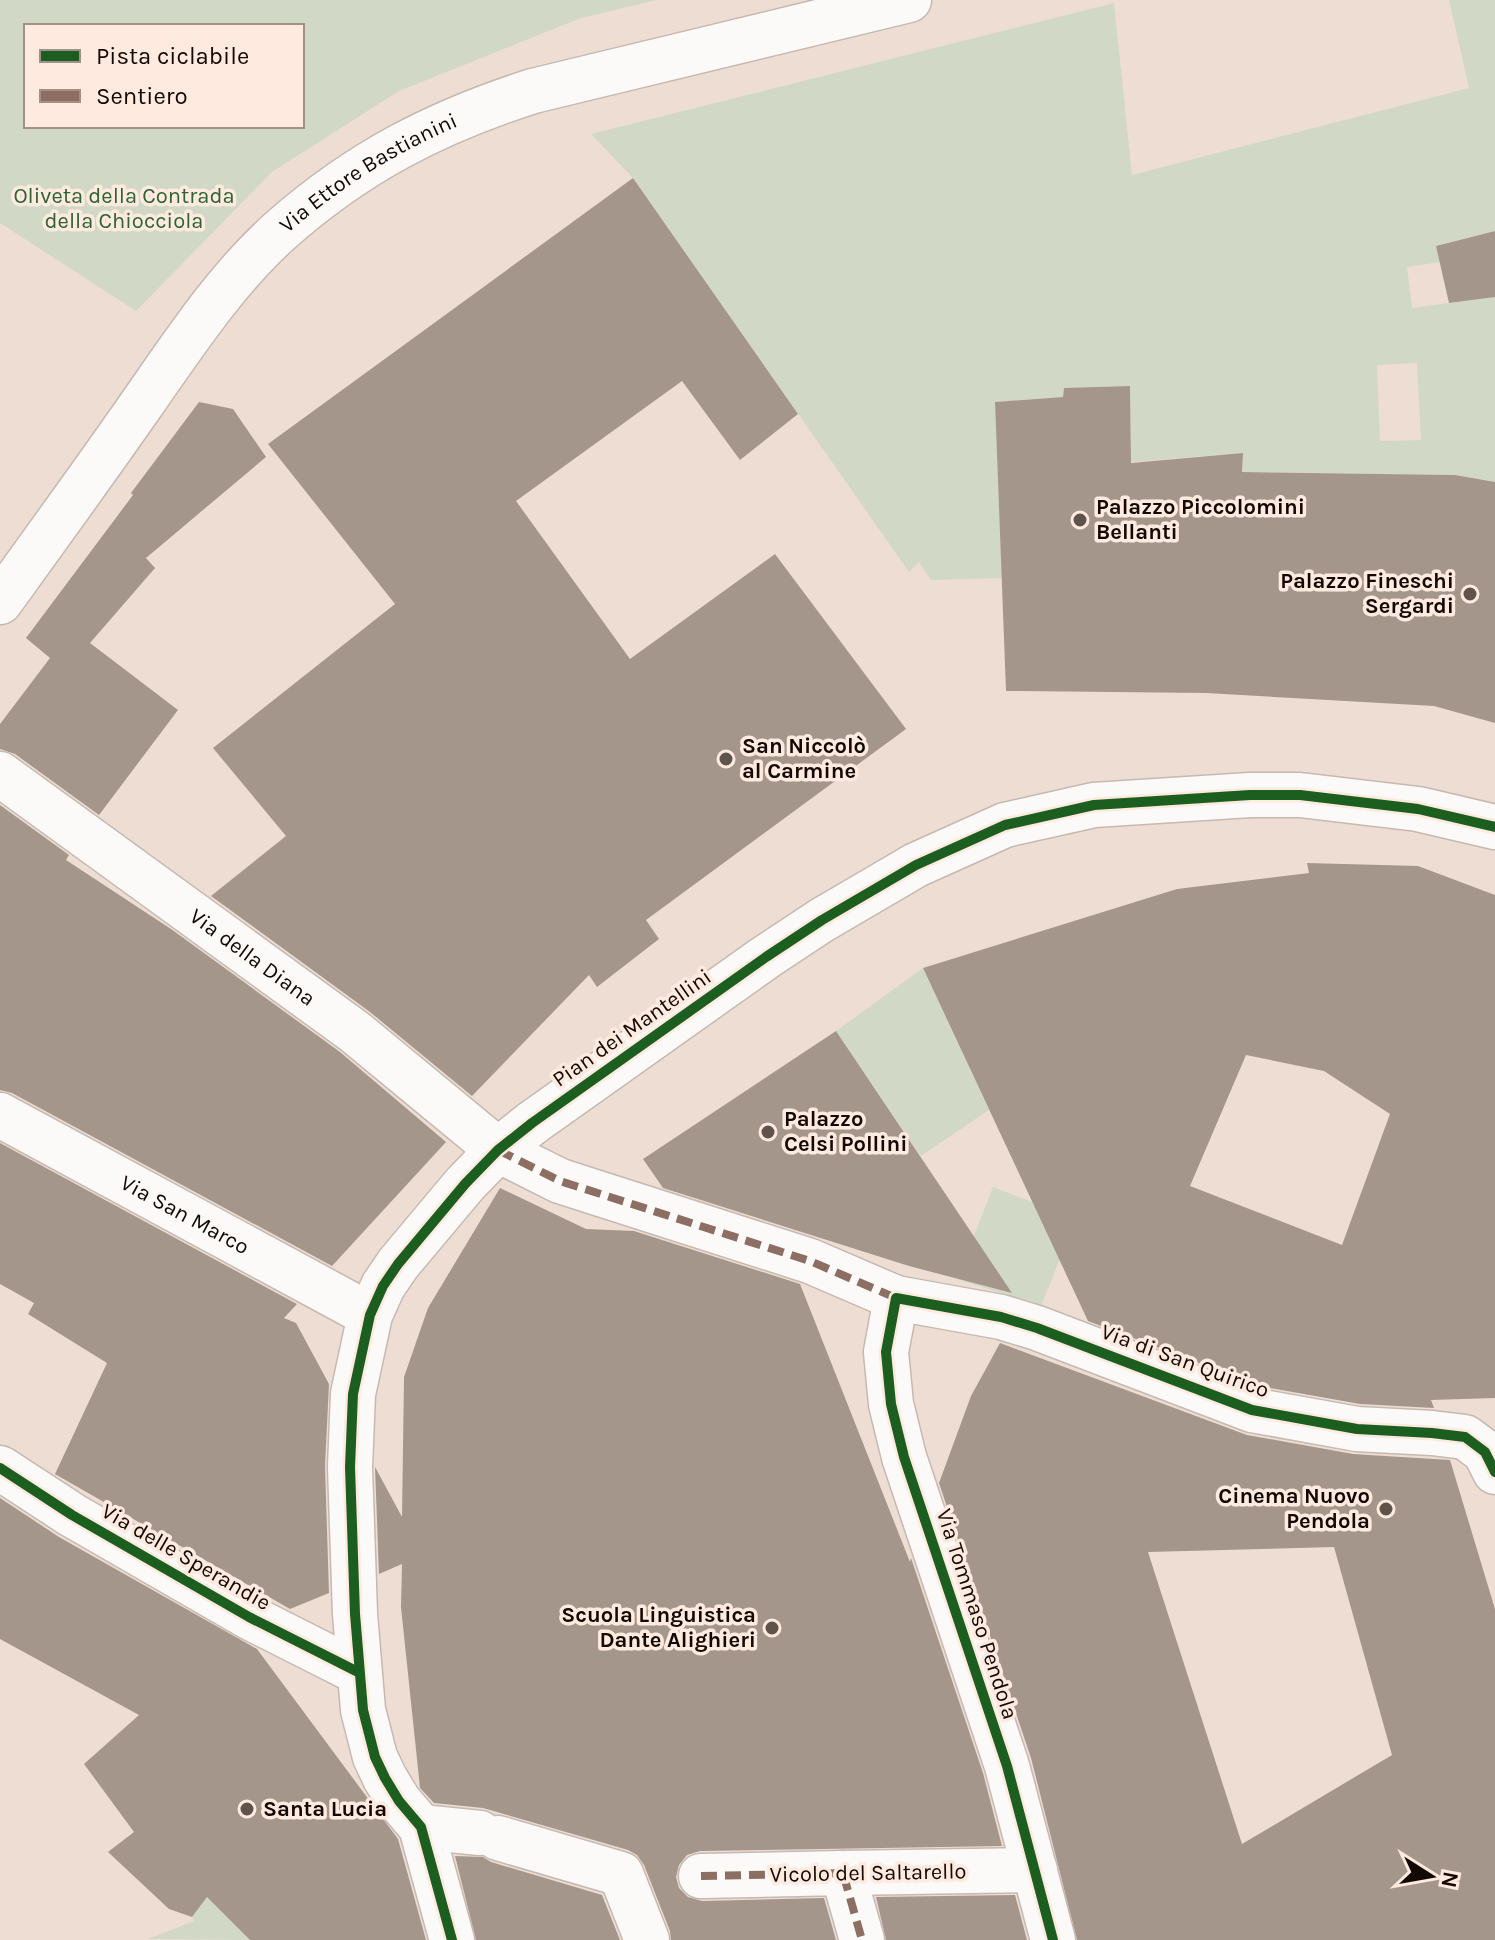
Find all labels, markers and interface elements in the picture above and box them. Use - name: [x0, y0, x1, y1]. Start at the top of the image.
- legend: [24, 24, 304, 128]
- text: Pista ciclabile: [96, 42, 249, 70]
- text: Sentiero: [96, 82, 188, 110]
- street label: Via Ettore Bastianini: [274, 107, 461, 238]
- park label: Oliveta della Contrada della Chiocciola: [13, 183, 235, 234]
- place label: Palazzo Piccolomini Bellanti: [1096, 494, 1305, 545]
- marker: Palazzo Piccolomini Bellanti: [1071, 511, 1089, 529]
- place label: Palazzo Fineschi Sergardi: [1280, 568, 1454, 619]
- marker: Palazzo Fineschi Sergardi: [1461, 585, 1479, 603]
- place label: San Niccolò al Carmine: [742, 733, 866, 784]
- marker: San Niccolò al Carmine: [717, 750, 735, 768]
- street label: Via della Diana: [184, 903, 320, 1012]
- street label: Pian dei Mantellini: [548, 964, 716, 1092]
- place label: Palazzo Celsi Pollini: [784, 1106, 907, 1157]
- marker: Palazzo Celsi Pollini: [759, 1123, 777, 1141]
- street label: Via San Marco: [116, 1170, 254, 1260]
- street label: Via di San Quirico: [1097, 1318, 1273, 1404]
- place label: Cinema Nuovo Pendola: [1218, 1483, 1370, 1534]
- street label: Via delle Sperandie: [97, 1498, 275, 1616]
- marker: Cinema Nuovo Pendola: [1377, 1500, 1395, 1518]
- street label: Via Tommaso Pendola: [931, 1505, 1023, 1723]
- place label: Scuola Linguistica Dante Alighieri: [561, 1602, 756, 1653]
- marker: Scuola Linguistica Dante Alighieri: [763, 1619, 781, 1637]
- place label: Santa Lucia: [263, 1796, 387, 1822]
- marker: Santa Lucia: [238, 1800, 256, 1818]
- north arrow: [1391, 1836, 1471, 1916]
- street label: Vicolo del Saltarello: [769, 1858, 967, 1888]
- text: N: [1435, 1869, 1464, 1890]

